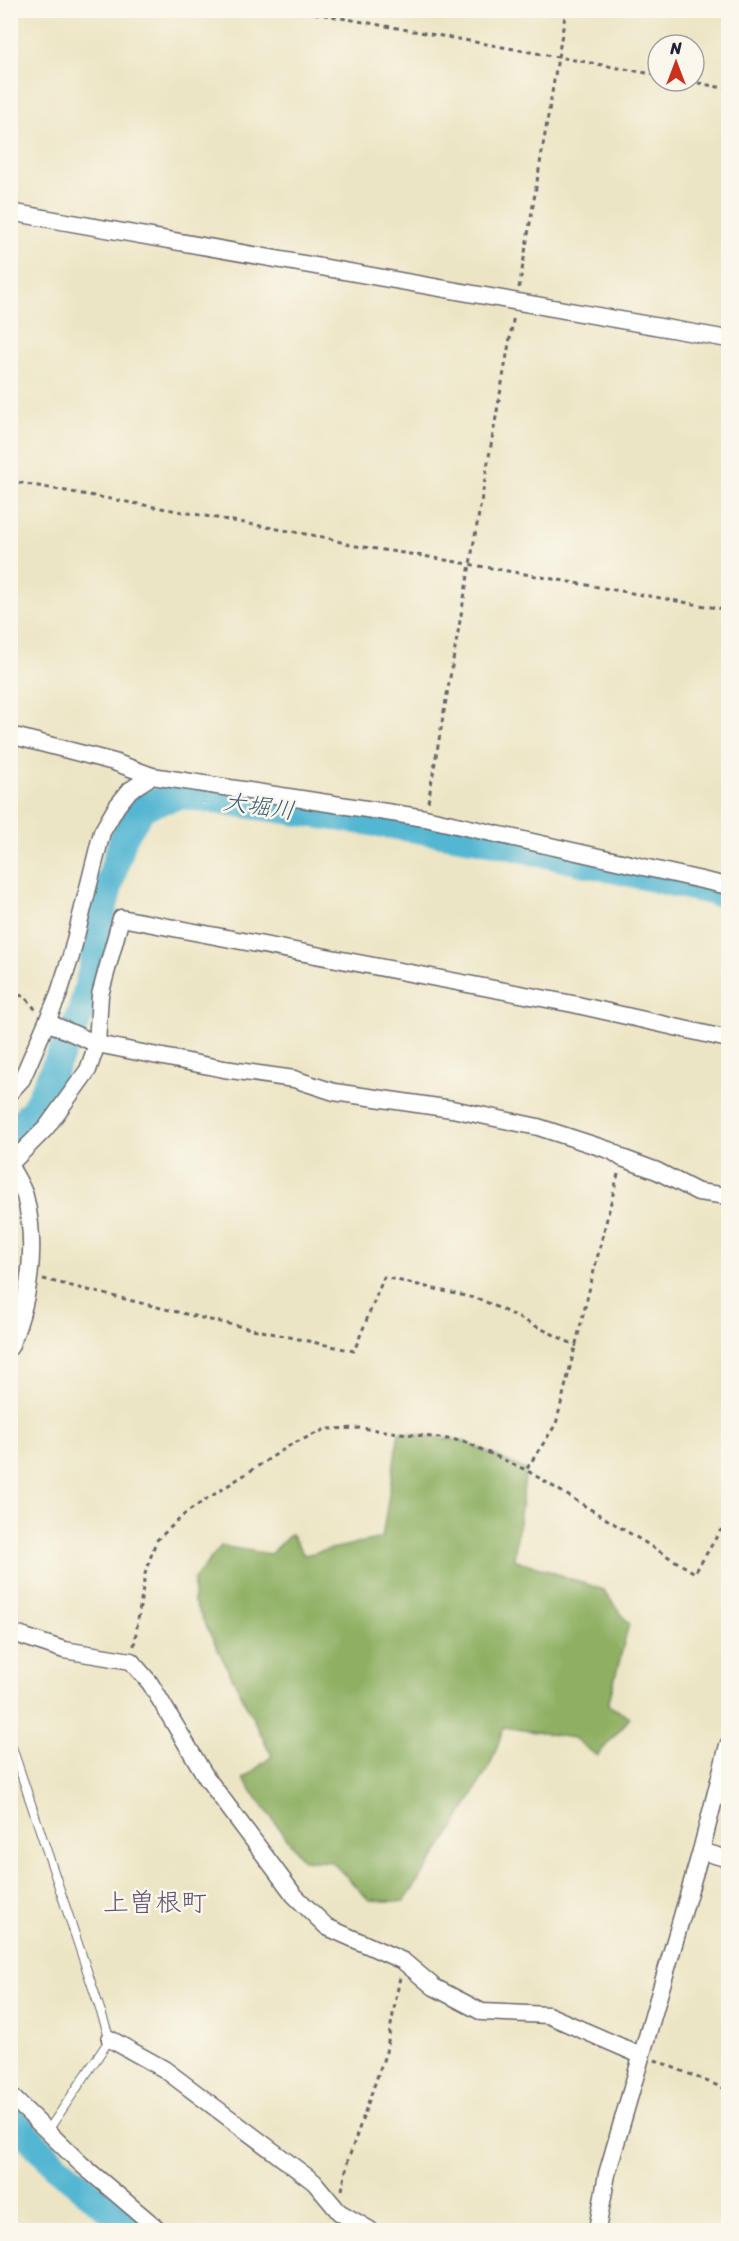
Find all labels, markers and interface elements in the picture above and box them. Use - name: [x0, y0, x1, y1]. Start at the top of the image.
- north arrow: [646, 33, 706, 93]
- text: N: [669, 34, 682, 63]
- water label: 大堀川: [220, 780, 298, 832]
- district label: 上曽根町: [103, 1879, 207, 1925]

